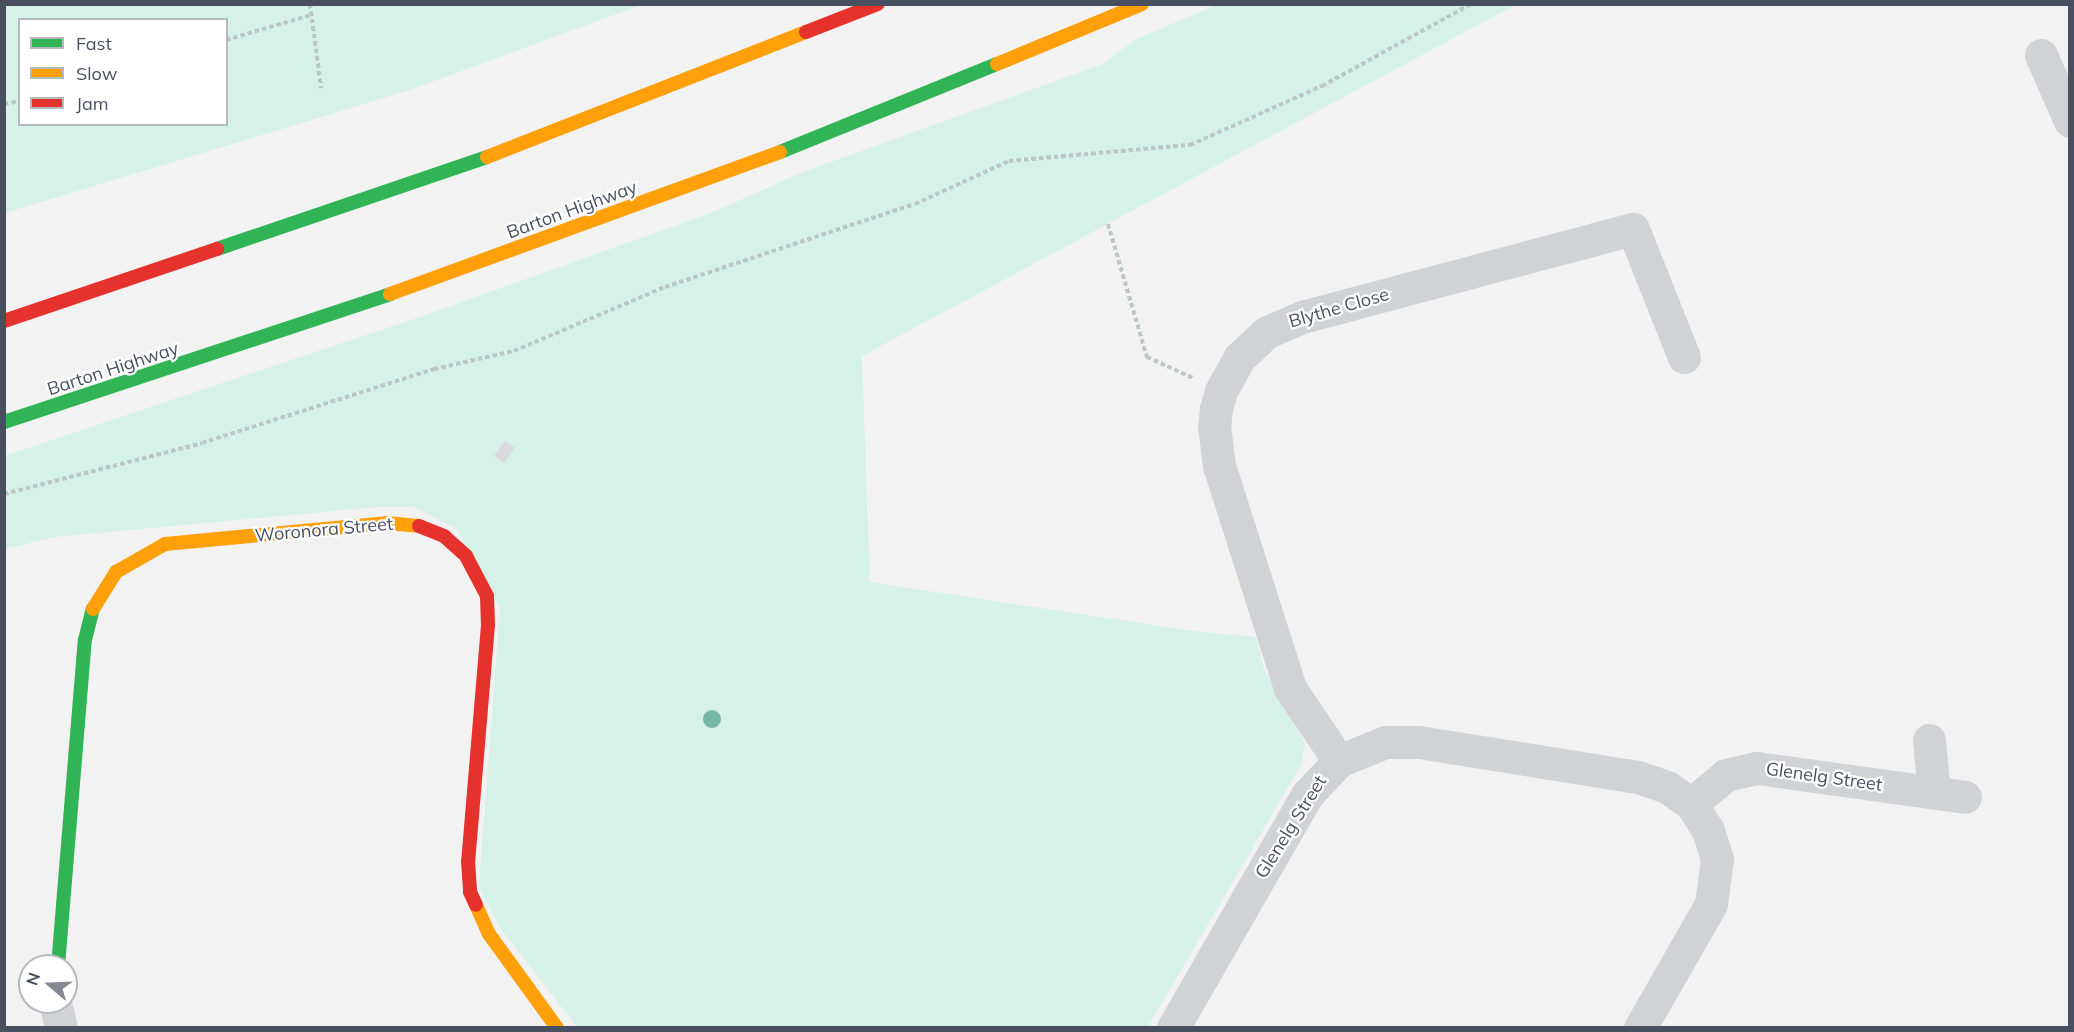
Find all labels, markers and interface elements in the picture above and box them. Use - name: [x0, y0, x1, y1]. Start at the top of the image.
- legend: [18, 18, 228, 126]
- text: Fast: [76, 32, 112, 55]
- text: Slow: [76, 62, 117, 85]
- text: Jam: [76, 92, 109, 115]
- street label: Barton Highway: [504, 176, 640, 244]
- street label: Blythe Close: [1286, 283, 1392, 333]
- street label: Barton Highway: [45, 338, 181, 400]
- street label: Woronora Street: [254, 513, 394, 547]
- street label: Glenelg Street: [1764, 758, 1884, 796]
- street label: Glenelg Street: [1251, 772, 1331, 882]
- north arrow: [18, 954, 78, 1014]
- text: N: [21, 970, 44, 988]

